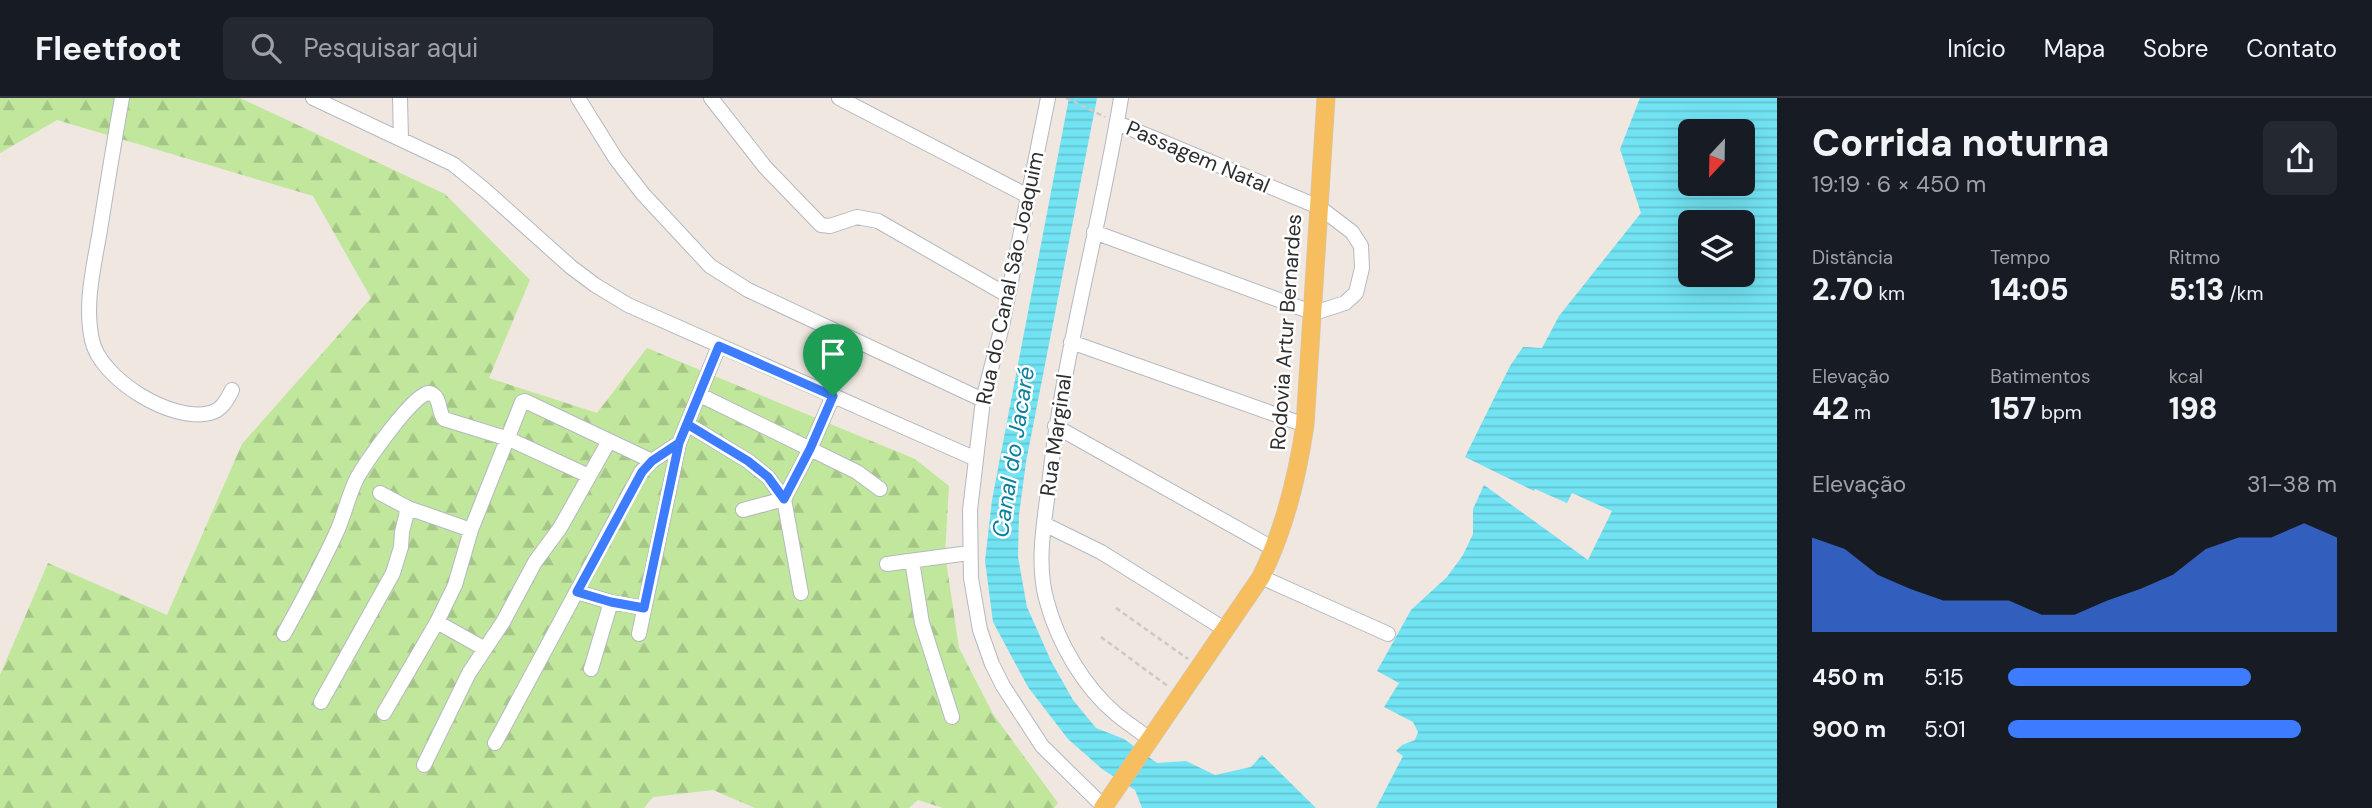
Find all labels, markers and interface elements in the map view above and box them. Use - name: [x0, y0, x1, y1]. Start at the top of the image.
- search box: [223, 17, 713, 80]
- text: Fleetfoot: [35, 27, 181, 70]
- icon: search: [247, 29, 285, 67]
- text: Pesquisar aqui: [303, 31, 478, 65]
- text: Início: [1947, 33, 2006, 64]
- text: Mapa: [2044, 33, 2105, 64]
- text: Sobre: [2143, 33, 2208, 64]
- text: Contato: [2246, 33, 2337, 64]
- street label: Passagem Natal: [1122, 114, 1274, 200]
- text: Corrida noturna: [1812, 118, 2110, 168]
- north arrow: [1678, 119, 1755, 196]
- map controls: [1678, 119, 1755, 287]
- button: share: [2263, 121, 2337, 195]
- street label: Rua do Canal São Joaquim: [969, 149, 1051, 407]
- text: 19:19 · 6 × 450 m: [1812, 169, 1986, 199]
- button: layers: [1678, 210, 1755, 287]
- street label: Rodovia Artur Bernardes: [1264, 213, 1308, 451]
- text: Distância: [1812, 245, 1893, 270]
- text: Tempo: [1990, 245, 2050, 270]
- text: Ritmo: [2169, 245, 2220, 270]
- text: 2.70: [1812, 270, 1873, 309]
- text: 14:05: [1990, 270, 2069, 309]
- text: 5:13: [2169, 270, 2224, 309]
- text: km: [1873, 281, 1905, 306]
- text: /km: [2224, 281, 2263, 306]
- pin: [803, 324, 863, 396]
- icon: arrive: [814, 335, 852, 373]
- water label: Canal do Jacaré: [985, 364, 1041, 540]
- text: Elevação: [1812, 364, 1890, 389]
- text: Batimentos: [1990, 364, 2090, 389]
- text: kcal: [2169, 364, 2203, 389]
- street label: Rua Marginal: [1034, 372, 1078, 498]
- text: 42: [1812, 389, 1849, 428]
- text: 157: [1990, 389, 2036, 428]
- text: 198: [2169, 389, 2218, 428]
- text: m: [1849, 400, 1871, 425]
- text: bpm: [2036, 400, 2082, 425]
- text: Elevação: [1812, 469, 1906, 499]
- text: 31–38 m: [2247, 469, 2337, 499]
- text: 450 m: [1812, 662, 1885, 692]
- text: 5:15: [1924, 662, 1964, 692]
- text: 900 m: [1812, 714, 1886, 744]
- text: 5:01: [1924, 714, 1966, 744]

